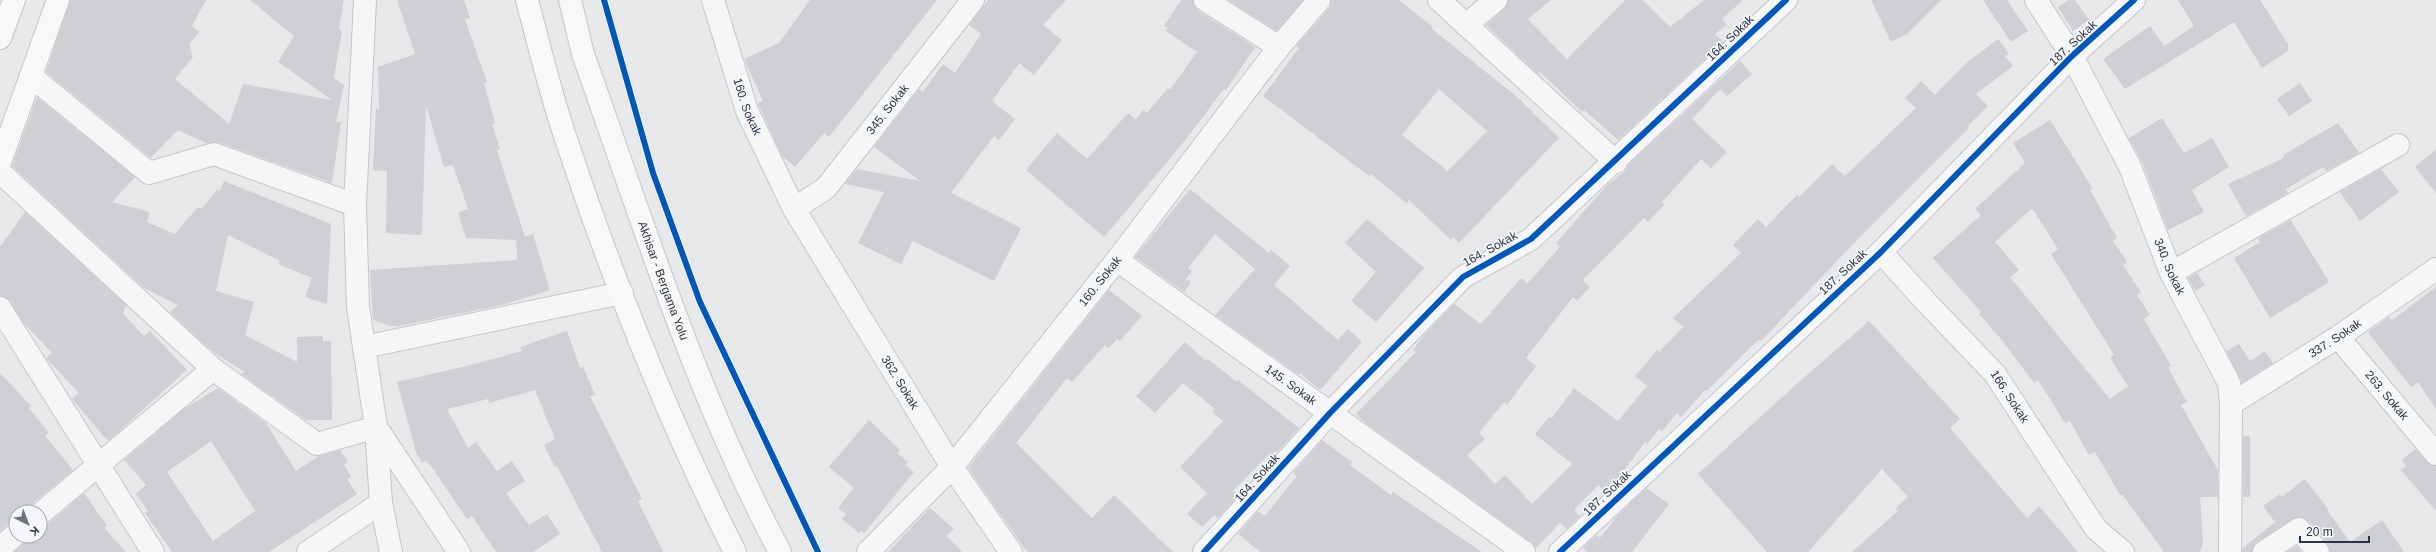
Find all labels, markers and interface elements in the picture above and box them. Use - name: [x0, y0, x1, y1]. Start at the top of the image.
- street label: 164. Sokak: [1704, 11, 1757, 64]
- street label: 187. Sokak: [2046, 17, 2100, 69]
- street label: 160. Sokak: [730, 76, 765, 138]
- street label: 345. Sokak: [863, 81, 912, 137]
- street label: Akhisar - Bergama Yolu: [635, 219, 691, 342]
- street label: 164. Sokak: [1460, 228, 1521, 270]
- street label: 340. Sokak: [2151, 236, 2189, 298]
- street label: 187. Sokak: [1816, 246, 1870, 298]
- street label: 160. Sokak: [1076, 253, 1125, 309]
- street label: 337. Sokak: [2306, 315, 2365, 361]
- street label: 362. Sokak: [878, 353, 922, 412]
- street label: 145. Sokak: [1262, 362, 1320, 409]
- street label: 166. Sokak: [1987, 368, 2033, 426]
- street label: 263. Sokak: [2362, 368, 2412, 424]
- street label: 164. Sokak: [1232, 450, 1283, 505]
- street label: 187. Sokak: [1580, 467, 1634, 519]
- north arrow: [8, 504, 48, 544]
- scale bar: [2300, 518, 2369, 544]
- text: K: [28, 524, 42, 539]
- text: 20 m: [2306, 525, 2333, 539]

